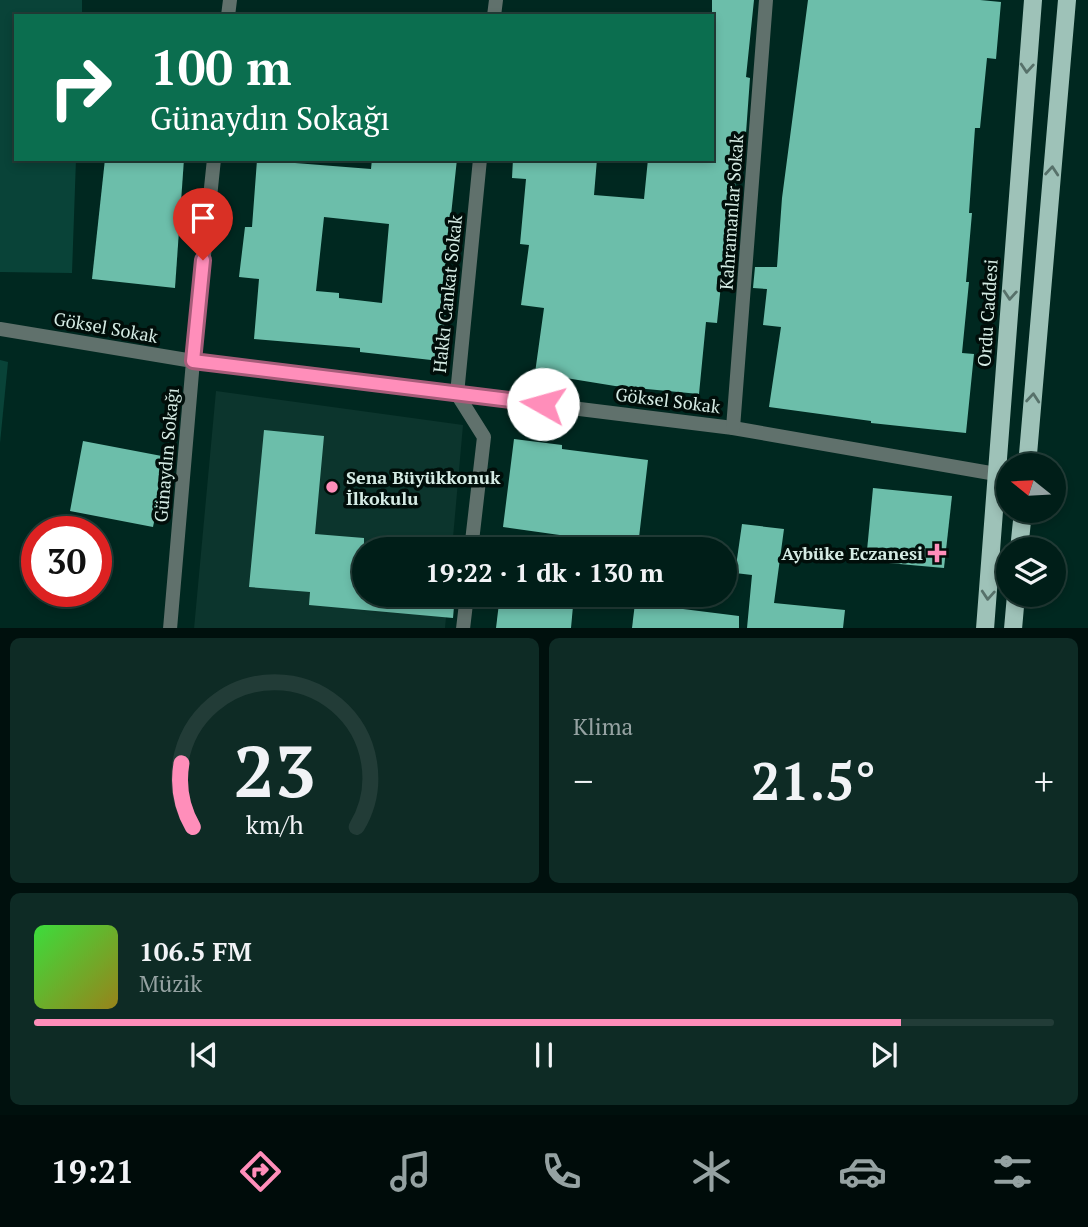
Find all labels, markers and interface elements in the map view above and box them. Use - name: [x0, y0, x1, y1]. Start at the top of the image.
- text: 100 m: [150, 34, 292, 99]
- icon: right: [35, 42, 126, 133]
- one-way arrow: [1020, 63, 1035, 74]
- text: Günaydın Sokağı: [150, 97, 390, 139]
- street label: Kahramanlar Sokak: [714, 133, 748, 290]
- one-way arrow: [1044, 165, 1059, 176]
- pin: [173, 188, 233, 260]
- icon: arrive: [184, 199, 222, 237]
- street label: Hakkı Cankat Sokak: [427, 213, 467, 374]
- street label: Ordu Caddesi: [971, 258, 1003, 368]
- one-way arrow: [1003, 290, 1018, 301]
- street label: Göksel Sokak: [52, 306, 161, 348]
- position arrow: [506, 367, 580, 441]
- street label: Göksel Sokak: [614, 382, 723, 418]
- street label: Günaydın Sokağı: [148, 387, 184, 523]
- one-way arrow: [1025, 392, 1040, 403]
- north arrow: [996, 453, 1066, 523]
- map controls: [996, 453, 1066, 607]
- place label: Sena Büyükkonuk İlkokulu: [346, 465, 501, 510]
- marker: Sena Büyükkonuk İlkokulu: [324, 479, 340, 495]
- speed limit sign: 30: [21, 516, 112, 607]
- button: layers: [996, 537, 1066, 607]
- place label: Aybüke Eczanesi: [781, 541, 923, 565]
- marker: Aybüke Eczanesi: [929, 545, 945, 561]
- text: 19:22 · 1 dk · 130 m: [425, 555, 664, 589]
- one-way arrow: [981, 590, 996, 601]
- text: Klima: [573, 711, 633, 742]
- text: 23: [233, 721, 316, 818]
- text: 21.5°: [751, 746, 876, 815]
- text: −: [573, 756, 593, 806]
- text: +: [1034, 756, 1054, 806]
- text: km/h: [246, 807, 304, 840]
- text: 106.5 FM: [139, 934, 252, 968]
- text: Müzik: [139, 968, 202, 999]
- icon: previous: [185, 1036, 223, 1074]
- icon: pause: [525, 1036, 563, 1074]
- icon: next: [865, 1036, 903, 1074]
- icon: directions: [236, 1147, 285, 1196]
- icon: music: [386, 1147, 435, 1196]
- icon: phone: [537, 1147, 586, 1196]
- icon: climate: [687, 1147, 736, 1196]
- icon: car: [838, 1147, 887, 1196]
- icon: filters: [988, 1147, 1037, 1196]
- text: 19:21: [51, 1150, 134, 1192]

